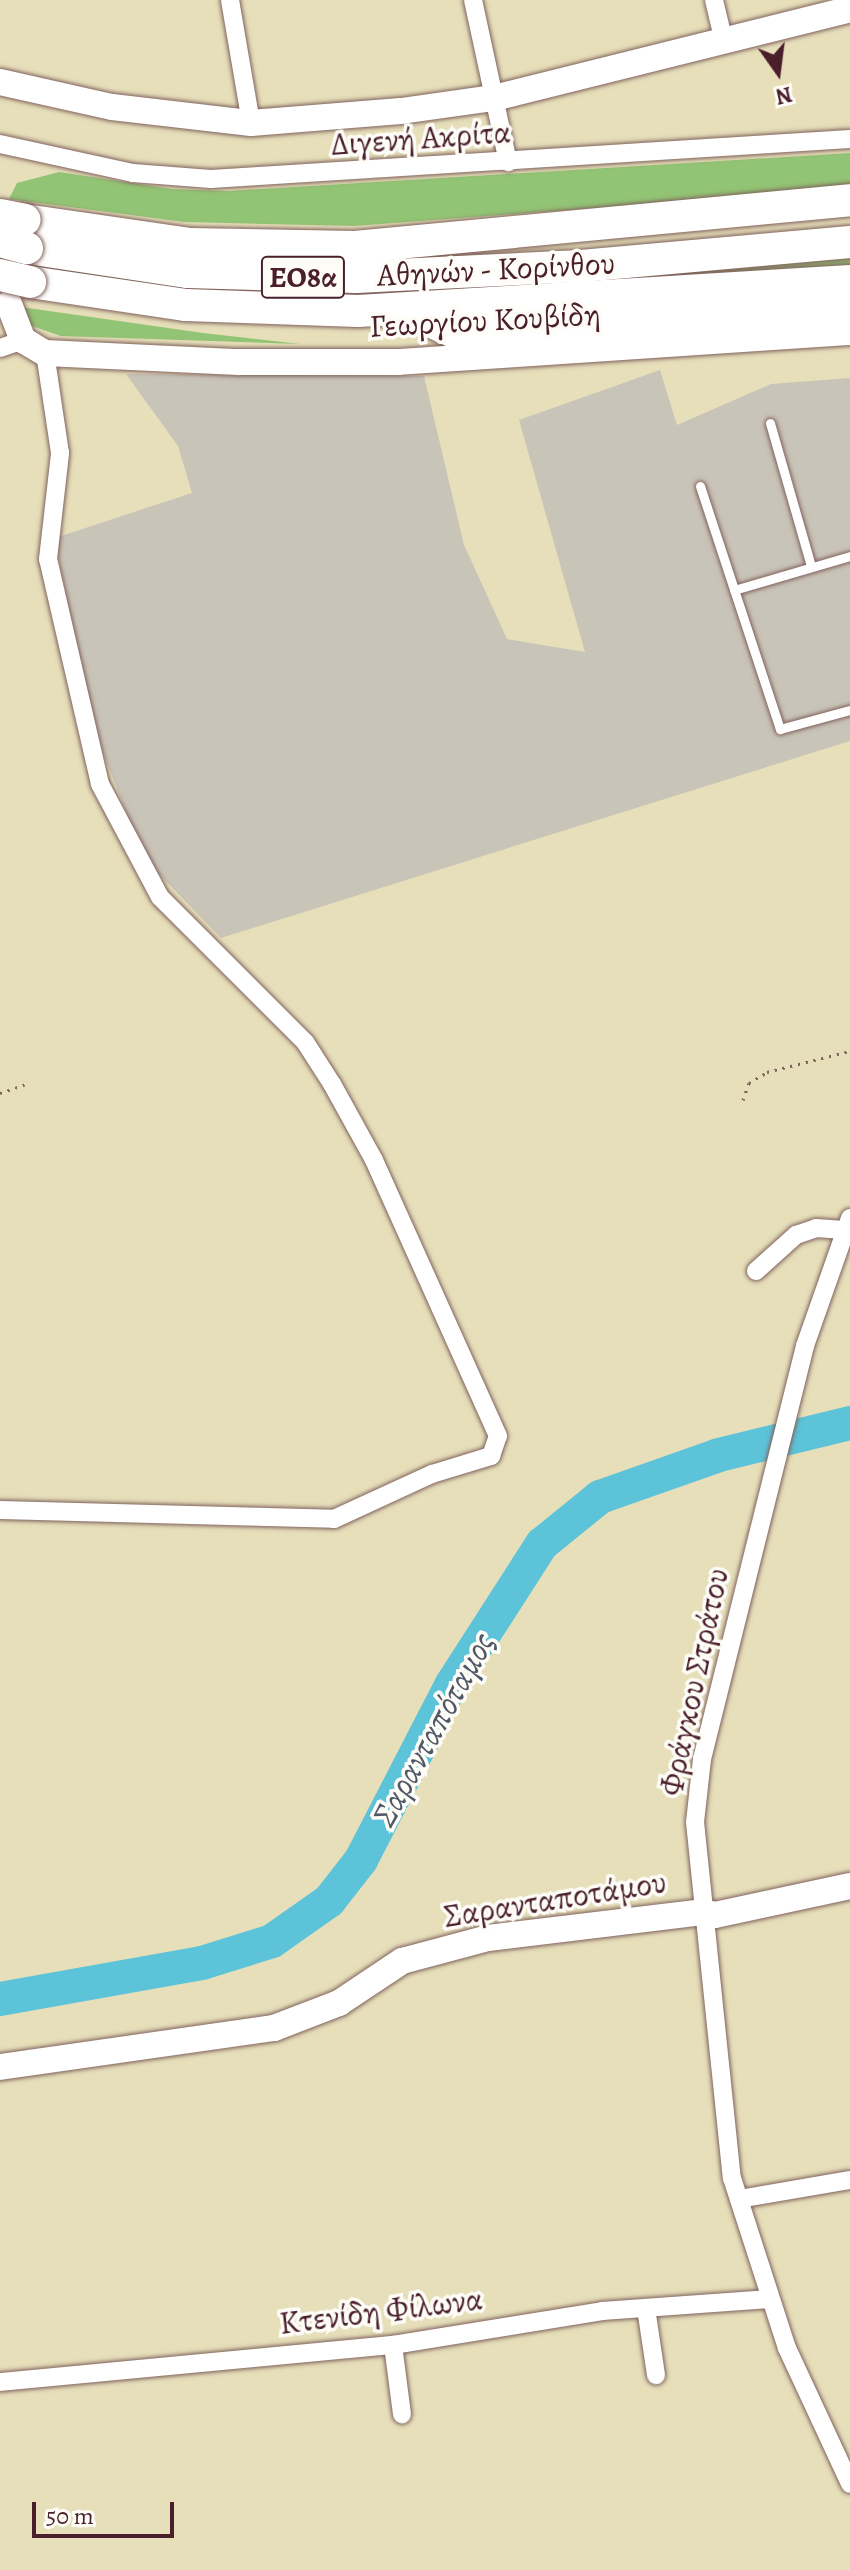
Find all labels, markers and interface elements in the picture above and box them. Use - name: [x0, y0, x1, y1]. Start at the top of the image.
- north arrow: [738, 32, 818, 112]
- text: N: [772, 79, 795, 112]
- street label: Διγενή Ακρίτα: [330, 113, 512, 163]
- street label: Αθηνών - Κορίνθου: [375, 244, 617, 294]
- road number: ΕΟ8α: [259, 251, 347, 303]
- street label: Γεωργίου Κουβίδη: [368, 295, 602, 345]
- street label: Φράγκου Στράτου: [651, 1565, 737, 1799]
- water label: Σαρανταπόταμος: [363, 1625, 503, 1833]
- street label: Σαρανταποτάμου: [441, 1862, 669, 1936]
- street label: Κτενίδη Φίλωνα: [277, 2279, 485, 2343]
- scale bar: [36, 2486, 178, 2536]
- text: 50 m: [46, 2500, 94, 2532]

